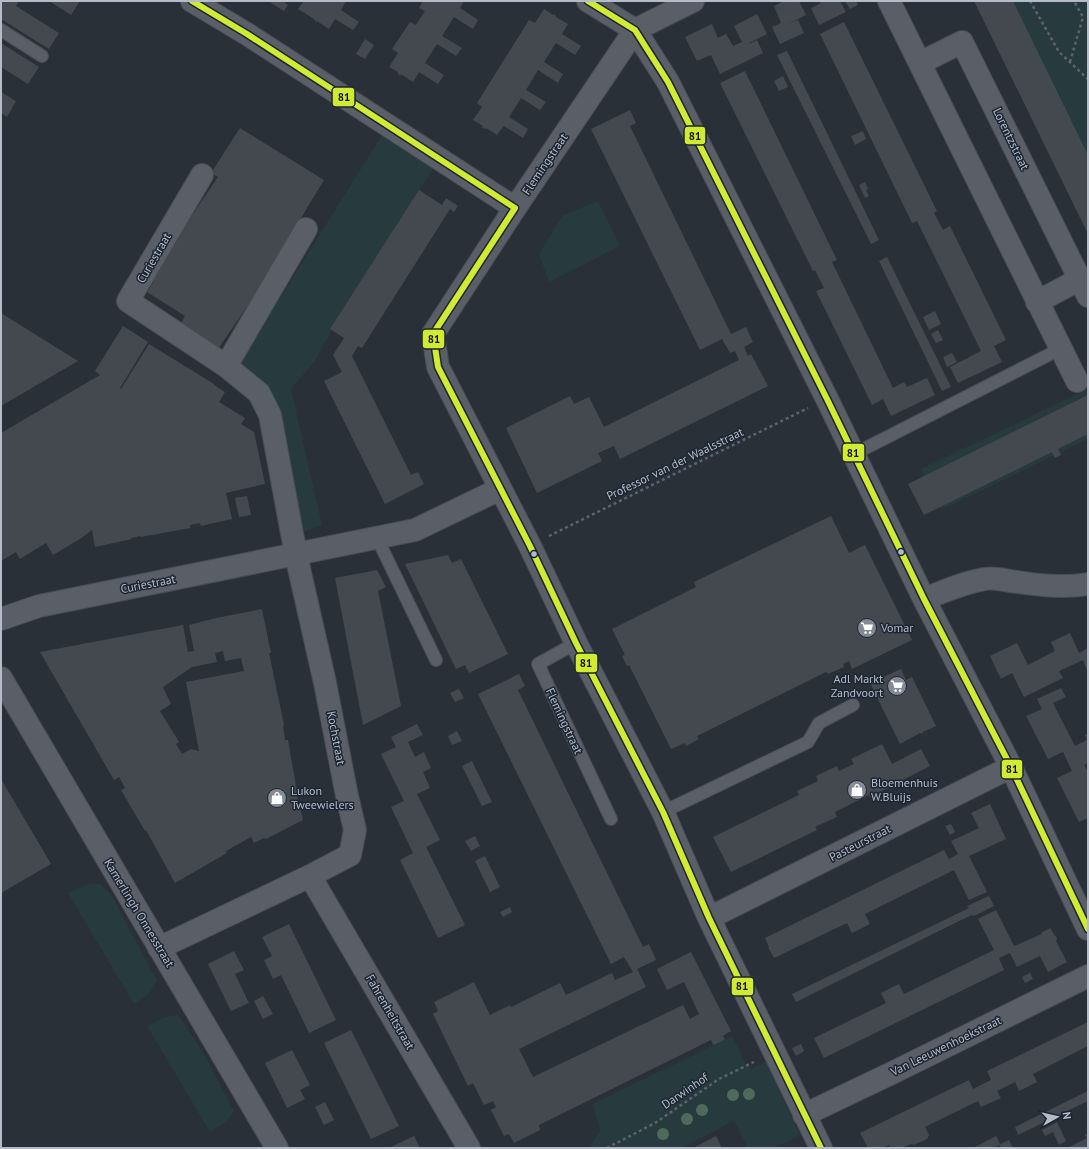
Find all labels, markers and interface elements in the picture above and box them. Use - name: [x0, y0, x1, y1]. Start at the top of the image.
- line badge: 81: [332, 87, 355, 107]
- text: 81: [338, 90, 350, 104]
- street label: Lorentzstraat: [990, 105, 1033, 172]
- line badge: 81: [684, 126, 706, 145]
- text: 81: [689, 129, 701, 143]
- street label: Flemingstraat: [519, 130, 571, 197]
- street label: Curiestraat: [133, 230, 174, 286]
- line badge: 81: [422, 329, 445, 349]
- text: 81: [428, 332, 440, 346]
- street label: Professor van der Waalsstraat: [604, 424, 746, 503]
- line badge: 81: [842, 443, 865, 462]
- text: 81: [847, 446, 859, 460]
- unlabelled marker: [896, 547, 906, 557]
- unlabelled marker: [529, 549, 539, 559]
- street label: Curiestraat: [119, 571, 177, 596]
- supermarket icon: Vomar: [856, 617, 878, 639]
- place label: Vomar: [880, 620, 913, 635]
- line badge: 81: [575, 653, 598, 673]
- text: 81: [580, 656, 592, 670]
- place label: Adl Markt Zandvoort: [831, 671, 883, 700]
- supermarket icon: Adl Markt Zandvoort: [886, 675, 908, 697]
- street label: Flemingstraat: [543, 685, 586, 756]
- street label: Kochstraat: [324, 710, 349, 766]
- line badge: 81: [1001, 759, 1023, 779]
- text: 81: [1006, 762, 1018, 776]
- place label: Bloemenhuis W.Bluijs: [871, 775, 938, 804]
- shop icon: Bloemenhuis W.Bluijs: [846, 779, 868, 801]
- place label: Lukon Tweewielers: [291, 783, 354, 812]
- shop icon: Lukon Tweewielers: [266, 787, 288, 809]
- street label: Pasteurstraat: [826, 821, 893, 864]
- street label: Kamerlingh Onnesstraat: [101, 856, 178, 970]
- street label: Fahrenheitstraat: [363, 971, 418, 1052]
- line badge: 81: [731, 977, 754, 996]
- text: 81: [736, 979, 748, 993]
- street label: Van Leeuwenhoekstraat: [887, 1012, 1004, 1079]
- street label: Darwinhof: [658, 1069, 712, 1112]
- north arrow: [1037, 1097, 1077, 1137]
- text: N: [1059, 1111, 1074, 1120]

